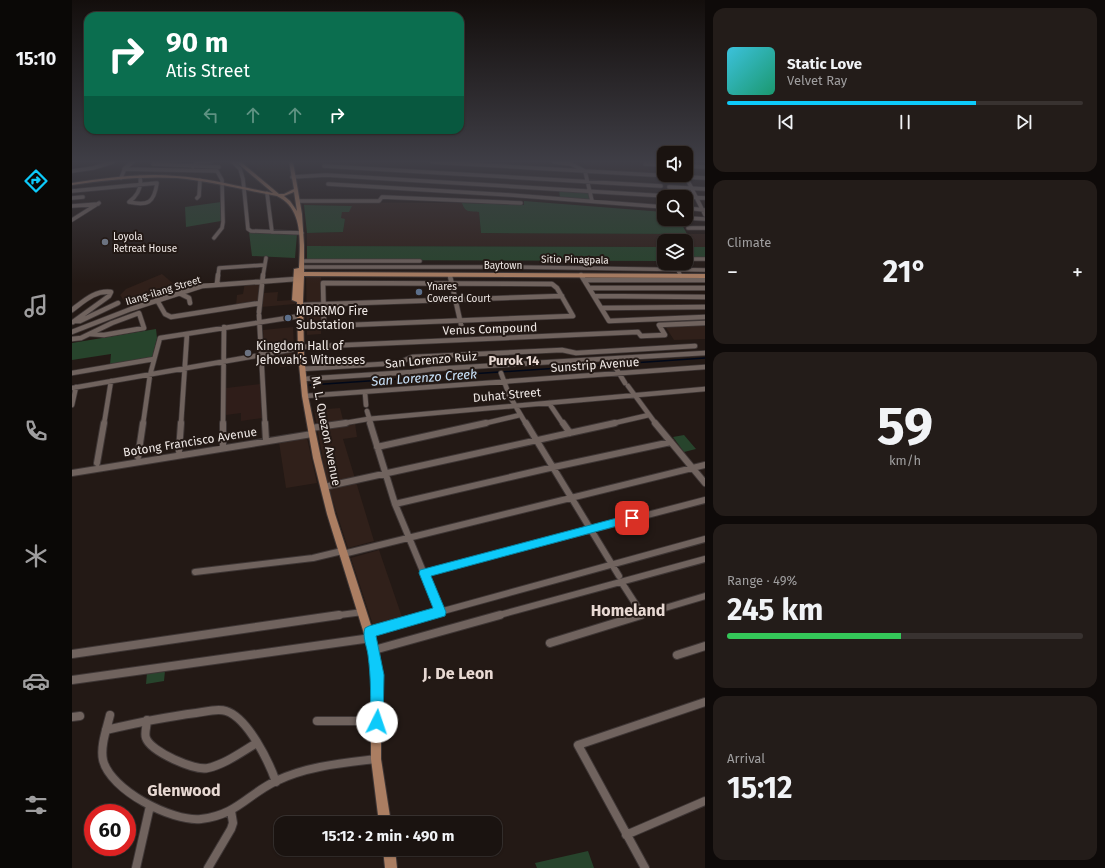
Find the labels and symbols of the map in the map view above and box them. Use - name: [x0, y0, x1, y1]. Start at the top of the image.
- place label: Loyola Retreat House: [113, 231, 177, 255]
- marker: Loyola Retreat House: [100, 237, 110, 247]
- street label: Sitio Pinagpala: [541, 253, 609, 267]
- street label: Baytown: [484, 260, 522, 272]
- street label: Ilang-ilang Street: [124, 274, 203, 308]
- place label: Ynares Covered Court: [427, 281, 491, 305]
- marker: Ynares Covered Court: [414, 287, 424, 297]
- place label: MDRRMO Fire Substation: [296, 304, 368, 332]
- marker: MDRRMO Fire Substation: [283, 313, 293, 323]
- street label: Venus Compound: [442, 320, 538, 338]
- place label: Kingdom Hall of Jehovah's Witnesses: [256, 339, 365, 367]
- marker: Kingdom Hall of Jehovah's Witnesses: [243, 348, 253, 358]
- street label: San Lorenzo Ruiz: [385, 349, 477, 371]
- district label: Purok 14: [489, 353, 540, 368]
- street label: Sunstrip Avenue: [550, 355, 640, 375]
- water label: San Lorenzo Creek: [370, 366, 478, 389]
- street label: M. L. Quezon Avenue: [309, 375, 343, 487]
- street label: Duhat Street: [472, 385, 542, 405]
- street label: Botong Francisco Avenue: [122, 424, 258, 460]
- pin: [615, 501, 649, 535]
- district label: Homeland: [591, 601, 665, 620]
- district label: J. De Leon: [422, 664, 493, 683]
- position arrow: [356, 701, 398, 743]
- district label: Glenwood: [147, 781, 221, 800]
- speed limit sign: 60: [84, 804, 136, 856]

